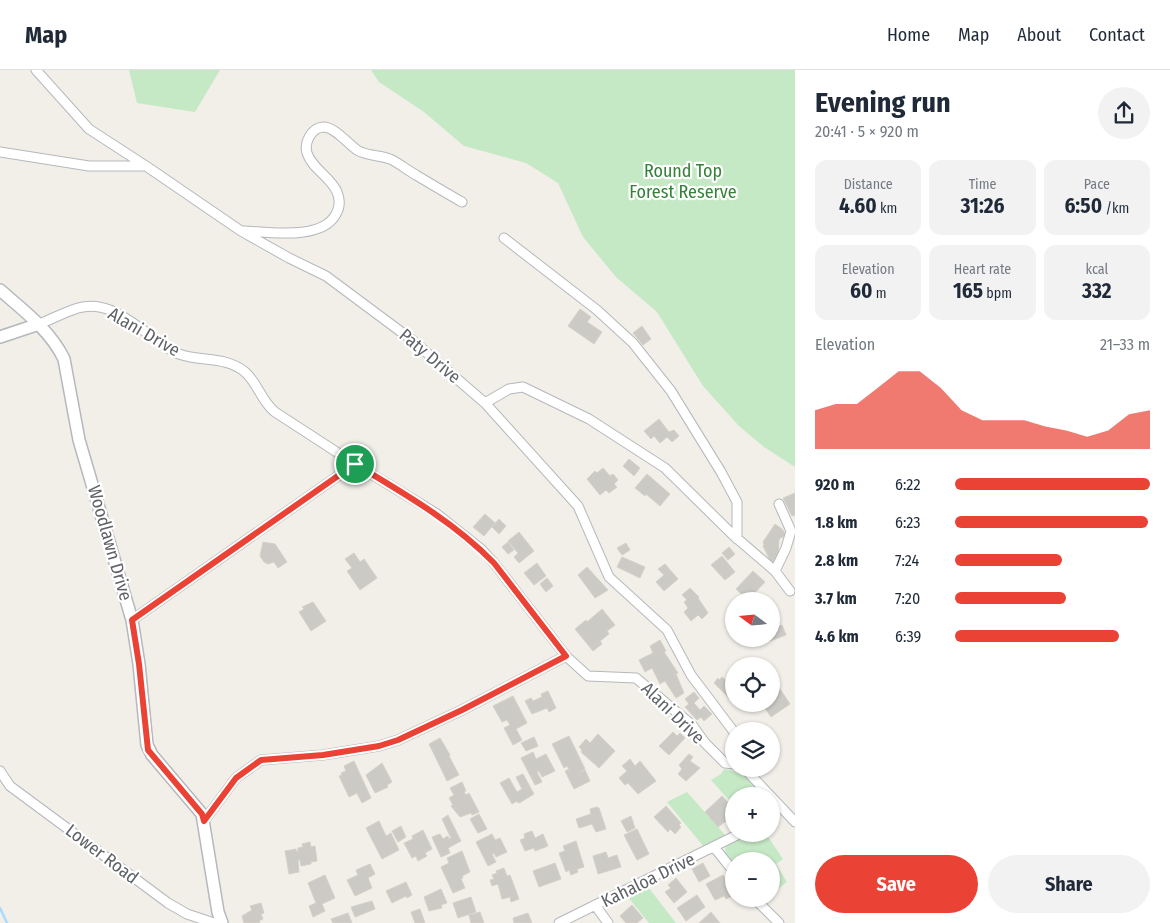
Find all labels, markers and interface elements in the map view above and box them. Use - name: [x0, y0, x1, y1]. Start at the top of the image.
- text: Map: [25, 21, 67, 49]
- text: Home: [887, 24, 930, 46]
- text: Map: [958, 24, 989, 46]
- text: About: [1017, 24, 1061, 46]
- text: Contact: [1089, 24, 1145, 46]
- text: Evening run: [815, 86, 951, 119]
- button: share: [1098, 87, 1150, 139]
- text: 20:41 · 5 × 920 m: [815, 122, 919, 141]
- park label: Round Top Forest Reserve: [629, 160, 737, 203]
- text: Distance: [844, 176, 893, 193]
- text: Time: [969, 176, 996, 193]
- text: Pace: [1084, 176, 1110, 193]
- text: 4.60: [839, 193, 877, 219]
- text: 31:26: [961, 193, 1004, 219]
- text: 6:50: [1064, 193, 1102, 219]
- text: km: [877, 200, 897, 217]
- text: /km: [1102, 200, 1129, 217]
- text: Elevation: [842, 261, 895, 278]
- text: Heart rate: [954, 261, 1011, 278]
- text: kcal: [1085, 261, 1108, 278]
- text: 60: [850, 278, 872, 304]
- text: 165: [953, 278, 983, 304]
- text: 332: [1082, 278, 1112, 304]
- text: m: [872, 285, 886, 302]
- text: bpm: [983, 285, 1012, 302]
- street label: Alani Drive: [104, 303, 184, 361]
- street label: Paty Drive: [395, 324, 465, 388]
- text: Elevation: [815, 335, 875, 354]
- text: 21–33 m: [1100, 335, 1150, 354]
- pin: [334, 443, 376, 485]
- icon: arrive: [341, 450, 369, 478]
- text: 920 m: [815, 475, 855, 494]
- text: 6:22: [895, 475, 920, 494]
- street label: Woodlawn Drive: [83, 483, 137, 603]
- text: 1.8 km: [815, 513, 858, 532]
- text: 6:23: [895, 513, 921, 532]
- text: 2.8 km: [815, 551, 858, 570]
- text: 7:24: [895, 551, 919, 570]
- text: 3.7 km: [815, 589, 857, 608]
- text: 7:20: [895, 589, 920, 608]
- north arrow: [725, 592, 780, 648]
- map controls: [725, 592, 780, 907]
- text: 4.6 km: [815, 627, 859, 646]
- text: 6:39: [895, 627, 921, 646]
- button: locate: [725, 657, 780, 712]
- street label: Alani Drive: [637, 678, 709, 749]
- button: layers: [725, 722, 780, 777]
- button: +: [725, 787, 780, 842]
- street label: Lower Road: [61, 819, 143, 889]
- street label: Kahaloa Drive: [598, 848, 699, 912]
- button: −: [725, 852, 780, 907]
- button: Save: [815, 855, 978, 913]
- button: Share: [988, 855, 1150, 913]

